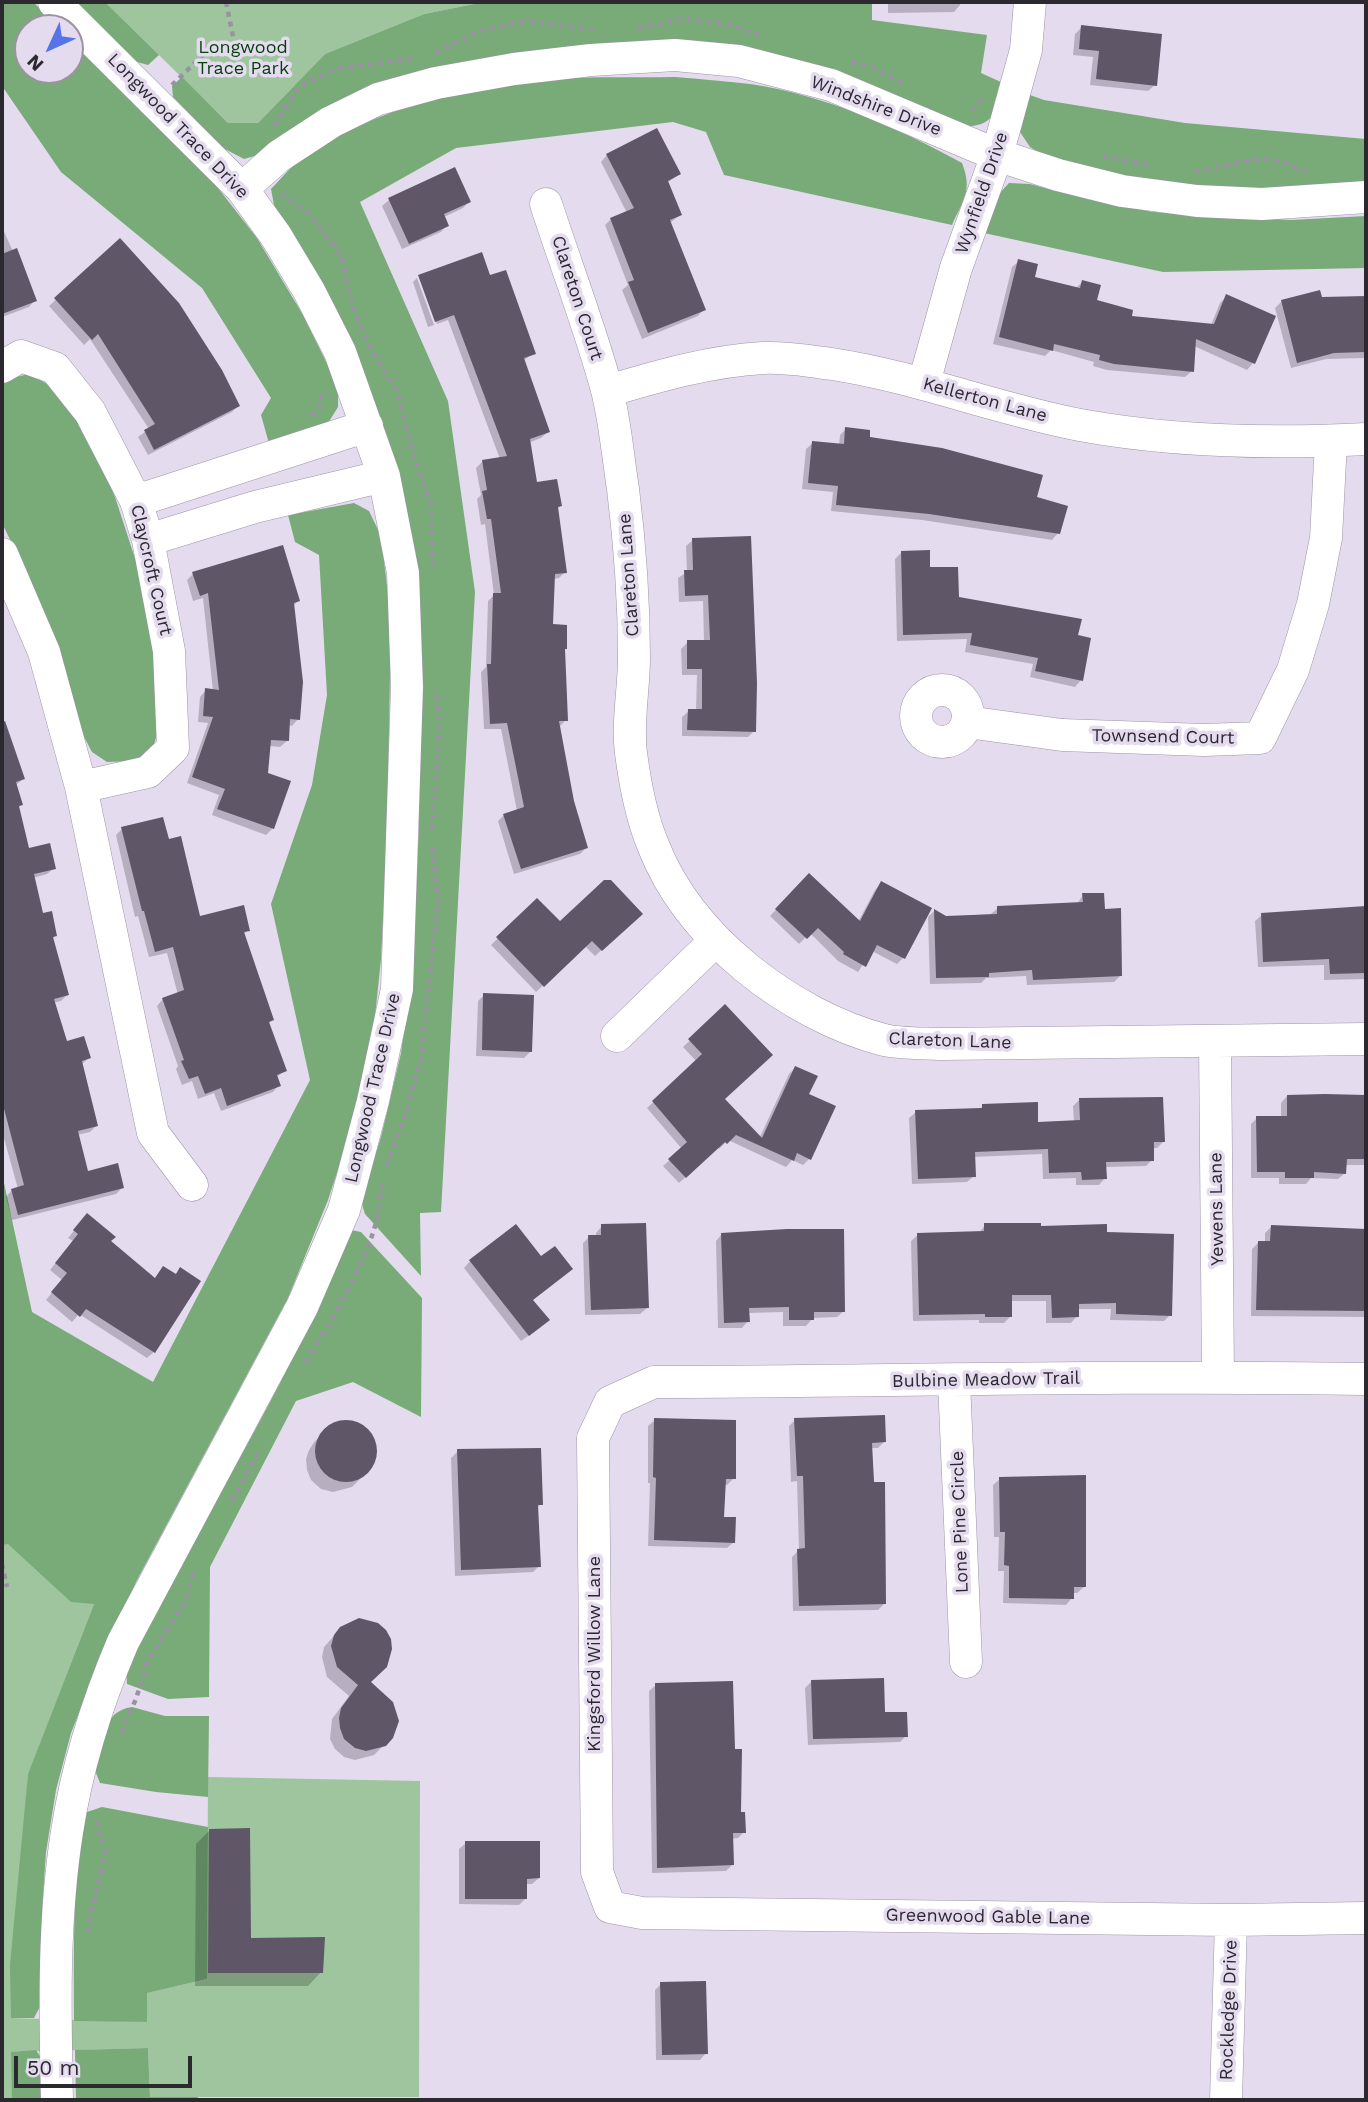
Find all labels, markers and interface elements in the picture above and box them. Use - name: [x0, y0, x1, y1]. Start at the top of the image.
- north arrow: [14, 14, 84, 84]
- park label: Longwood Trace Park: [197, 37, 289, 80]
- street label: Longwood Trace Drive: [103, 49, 253, 203]
- text: N: [22, 50, 48, 76]
- street label: Windshire Drive: [808, 71, 944, 141]
- street label: Wynfield Drive: [951, 129, 1013, 257]
- street label: Clareton Court: [547, 233, 607, 363]
- street label: Kellerton Lane: [921, 373, 1049, 427]
- street label: Claycroft Court: [126, 503, 176, 637]
- street label: Clareton Lane: [614, 513, 644, 637]
- street label: Townsend Court: [1092, 725, 1234, 749]
- street label: Longwood Trace Drive: [341, 991, 405, 1185]
- street label: Clareton Lane: [888, 1028, 1012, 1054]
- street label: Yewens Lane: [1205, 1152, 1229, 1266]
- street label: Bulbine Meadow Trail: [892, 1368, 1080, 1392]
- street label: Lone Pine Circle: [947, 1450, 973, 1594]
- street label: Kingsford Willow Lane: [584, 1556, 606, 1752]
- street label: Greenwood Gable Lane: [885, 1904, 1091, 1930]
- street label: Rockledge Drive: [1216, 1939, 1242, 2081]
- scale bar: [18, 2042, 196, 2086]
- text: 50 m: [27, 2055, 79, 2080]

